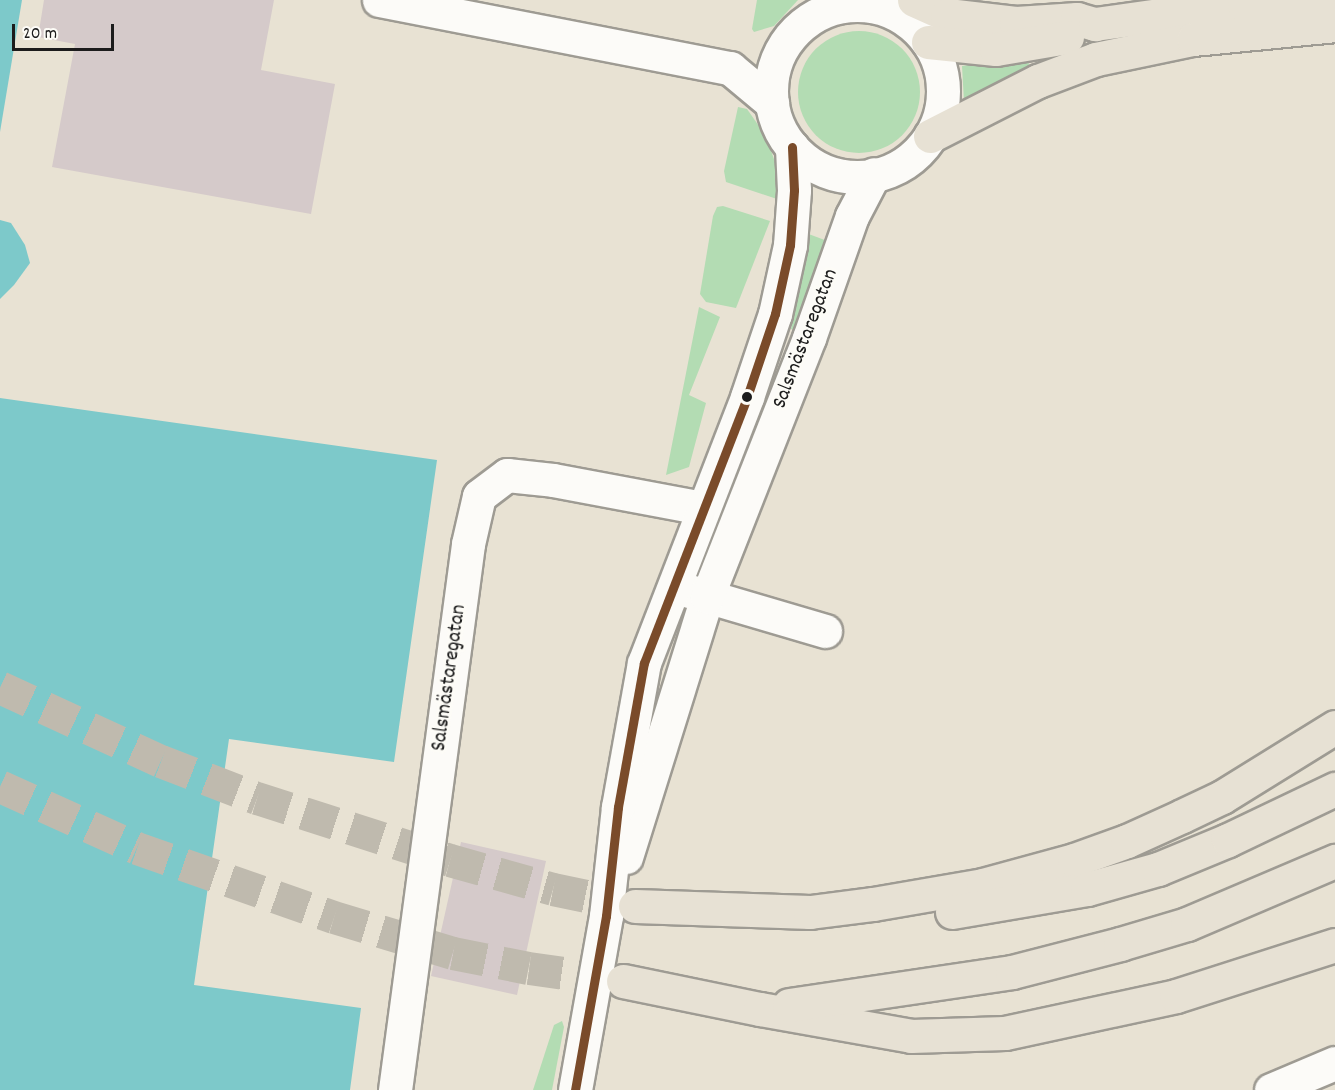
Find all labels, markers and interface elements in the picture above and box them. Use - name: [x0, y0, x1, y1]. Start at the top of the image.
- scale bar: [15, 12, 117, 50]
- text: 20 m: [23, 22, 57, 47]
- street label: Salsmästaregatan: [768, 266, 844, 412]
- unlabelled marker: [741, 391, 753, 403]
- street label: Salsmästaregatan: [427, 603, 473, 753]

